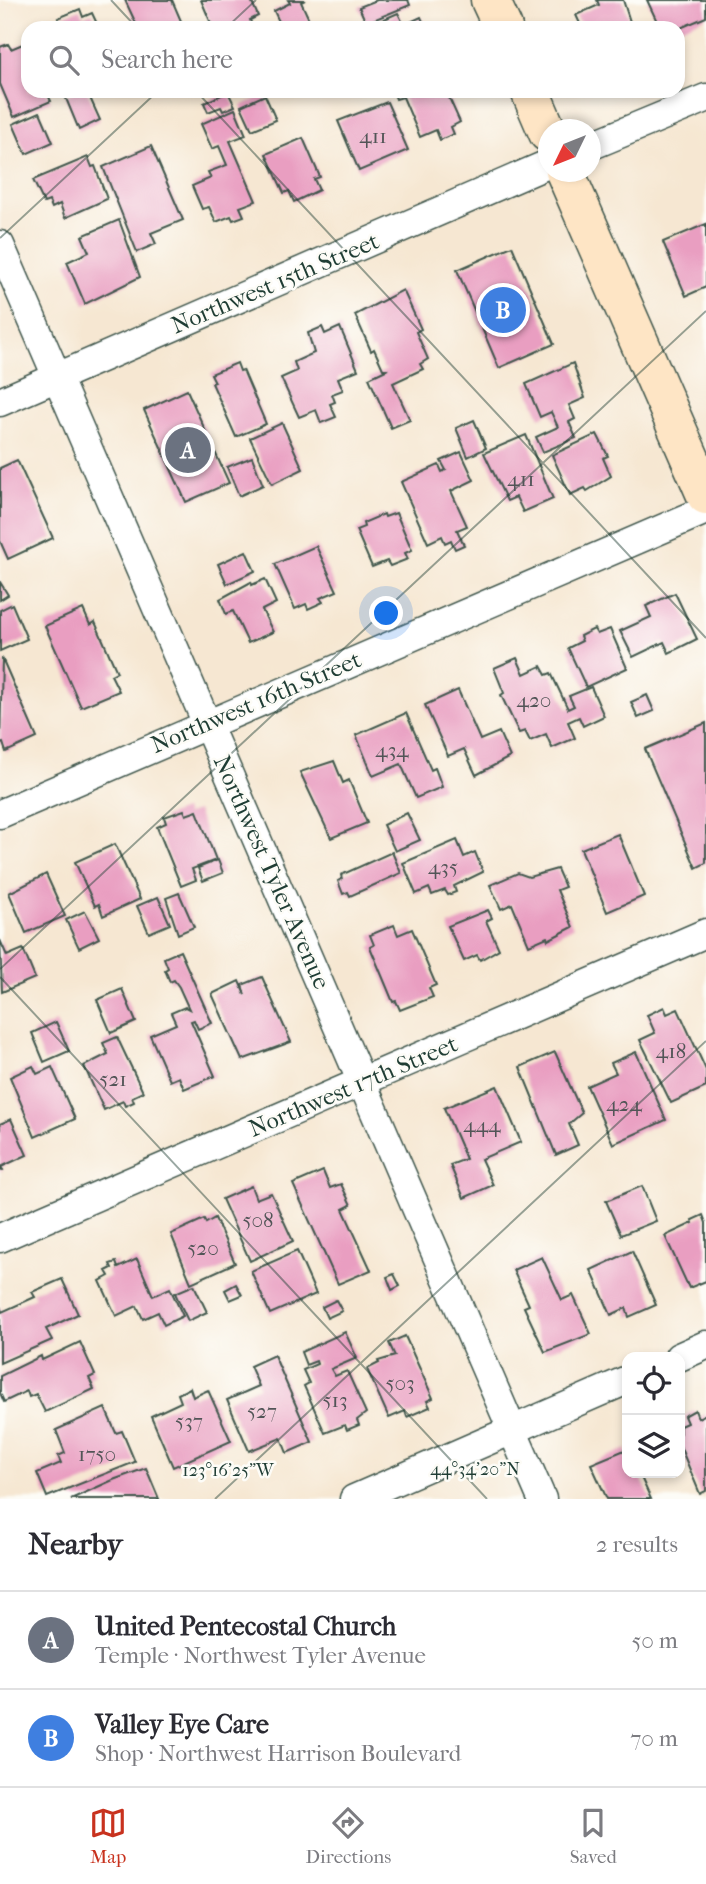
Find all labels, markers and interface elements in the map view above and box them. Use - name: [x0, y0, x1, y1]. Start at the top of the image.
- search box: [21, 21, 685, 98]
- icon: search: [45, 41, 83, 79]
- text: Search here: [101, 44, 233, 75]
- north arrow: [538, 119, 601, 182]
- house number: 411: [359, 124, 387, 148]
- street label: Northwest 15th Street: [167, 226, 383, 339]
- pin: B: [480, 284, 526, 336]
- pin: A: [165, 424, 211, 476]
- house number: 411: [507, 467, 535, 491]
- your location: [369, 596, 403, 630]
- street label: Northwest 16th Street: [147, 645, 366, 759]
- house number: 420: [517, 688, 551, 712]
- house number: 434: [375, 738, 409, 762]
- street label: Northwest Tyler Avenue: [208, 751, 336, 993]
- house number: 435: [428, 855, 458, 879]
- street label: Northwest 17th Street: [244, 1029, 462, 1143]
- house number: 418: [656, 1039, 686, 1063]
- house number: 521: [99, 1067, 127, 1091]
- house number: 424: [606, 1092, 642, 1116]
- house number: 444: [463, 1113, 501, 1137]
- house number: 508: [242, 1208, 274, 1232]
- house number: 520: [187, 1236, 219, 1260]
- map controls: [622, 1352, 685, 1478]
- button: locate: [622, 1352, 685, 1415]
- house number: 503: [385, 1371, 415, 1395]
- house number: 513: [322, 1388, 348, 1412]
- house number: 527: [247, 1399, 277, 1423]
- house number: 537: [175, 1409, 203, 1433]
- button: layers: [622, 1415, 685, 1478]
- house number: 1750: [78, 1442, 116, 1466]
- text: 44°34'20"N: [430, 1459, 520, 1480]
- text: 123°16'25"W: [182, 1460, 275, 1481]
- text: Nearby: [28, 1527, 123, 1562]
- text: 2 results: [596, 1531, 678, 1558]
- text: United Pentecostal Church: [95, 1611, 396, 1642]
- text: A: [44, 1627, 58, 1654]
- text: 50 m: [631, 1627, 678, 1654]
- text: Temple · Northwest Tyler Avenue: [95, 1642, 426, 1669]
- text: Valley Eye Care: [95, 1709, 269, 1740]
- text: B: [44, 1725, 58, 1752]
- text: 70 m: [630, 1725, 678, 1752]
- text: Shop · Northwest Harrison Boulevard: [95, 1740, 461, 1767]
- tab: Map: [89, 1804, 127, 1868]
- tab: Directions: [306, 1804, 391, 1868]
- tab: Saved: [570, 1804, 617, 1868]

